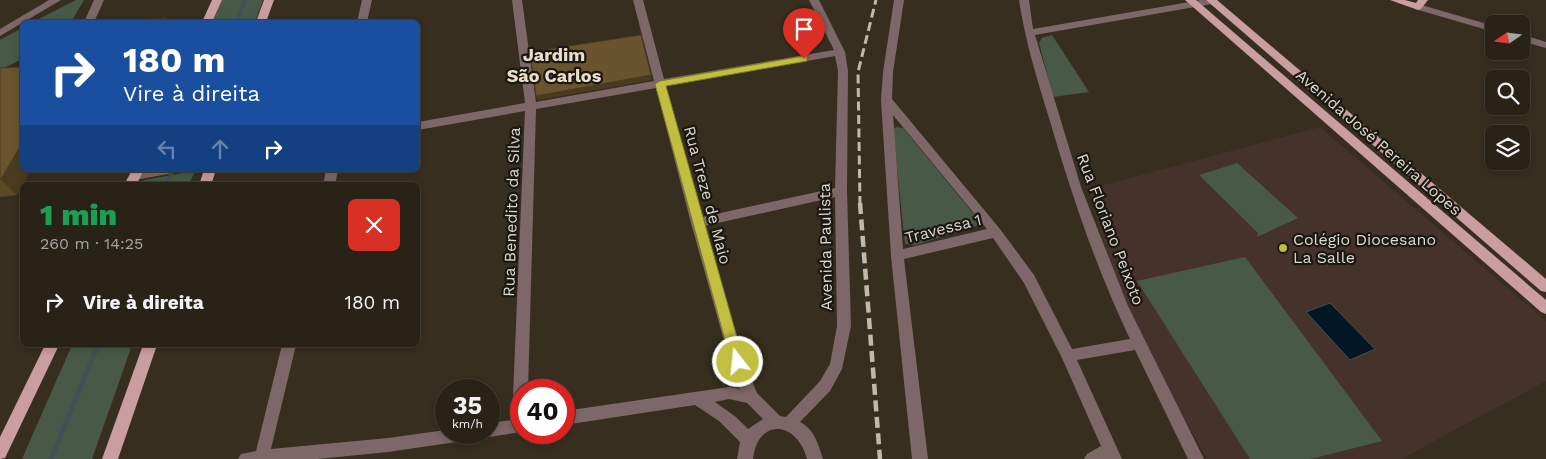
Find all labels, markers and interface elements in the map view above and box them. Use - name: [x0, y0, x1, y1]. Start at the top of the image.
- pin: [783, 8, 825, 59]
- icon: arrive: [790, 15, 818, 43]
- north arrow: [1485, 15, 1530, 60]
- map controls: [1485, 15, 1530, 170]
- text: 180 m: [123, 39, 226, 81]
- icon: right: [40, 40, 105, 105]
- district label: Jardim São Carlos: [507, 44, 602, 86]
- street label: Avenida José Pereira Lopes: [1292, 65, 1465, 219]
- button: search: [1485, 70, 1530, 115]
- text: Vire à direita: [123, 81, 260, 106]
- street label: Rua Treze de Maio: [680, 124, 735, 266]
- button: layers: [1485, 125, 1530, 170]
- street label: Rua Benedito da Silva: [499, 127, 524, 297]
- icon: left: [153, 135, 181, 163]
- icon: ahead: [206, 135, 234, 163]
- icon: right: [259, 135, 287, 163]
- street label: Rua Floriano Peixoto: [1073, 151, 1148, 308]
- street label: Avenida Paulista: [815, 183, 836, 311]
- text: 1 min: [40, 197, 117, 232]
- button: close: [348, 199, 400, 251]
- street label: Travessa 1: [903, 210, 983, 247]
- place label: Colégio Diocesano La Salle: [1293, 230, 1436, 267]
- text: 260 m · 14:25: [40, 234, 143, 253]
- marker: Colégio Diocesano La Salle: [1277, 242, 1289, 254]
- icon: right: [40, 288, 68, 316]
- text: Vire à direita: [83, 291, 204, 314]
- text: 180 m: [344, 291, 400, 314]
- position arrow: [711, 335, 763, 387]
- speed limit sign: 40: [510, 379, 575, 444]
- text: 35: [453, 391, 482, 420]
- text: km/h: [452, 417, 483, 431]

